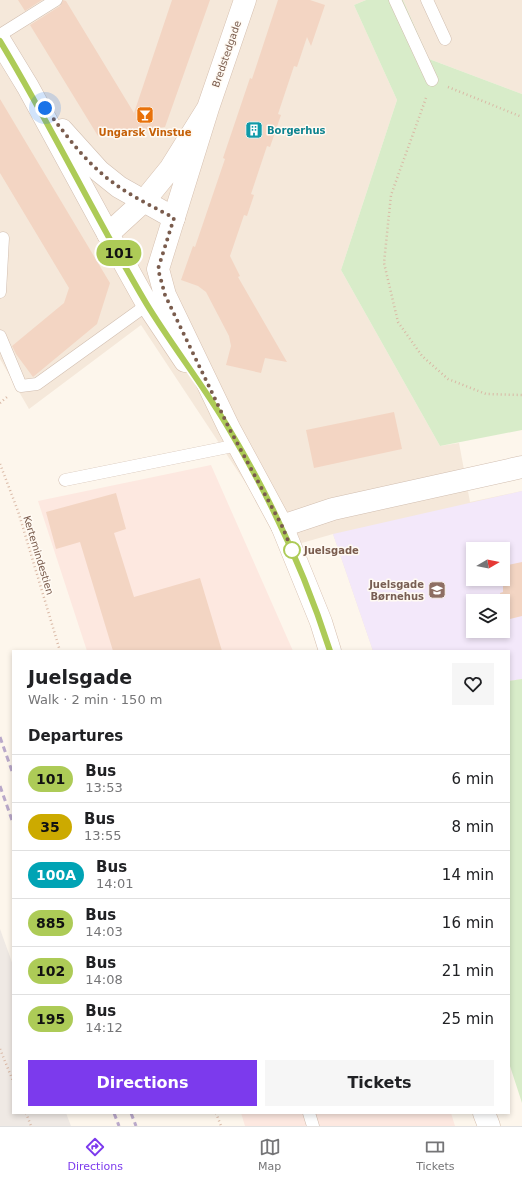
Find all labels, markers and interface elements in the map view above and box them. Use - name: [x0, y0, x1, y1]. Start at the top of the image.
- street label: Bredstedgade: [210, 19, 243, 89]
- your location: [35, 98, 55, 118]
- bar icon: Ungarsk Vinstue: [135, 105, 155, 125]
- building icon: Borgerhus: [244, 120, 264, 140]
- place label: Borgerhus: [267, 125, 326, 136]
- place label: Ungarsk Vinstue: [99, 127, 192, 138]
- line badge: 101: [96, 240, 142, 266]
- text: 101: [104, 245, 134, 261]
- street label: Kertemindestien: [21, 514, 56, 596]
- marker: Juelsgade: [283, 541, 301, 559]
- north arrow: [466, 542, 510, 586]
- map controls: [466, 542, 510, 638]
- place label: Juelsgade: [303, 545, 359, 556]
- place label: Juelsgade Børnehus: [368, 579, 424, 602]
- school or university icon: Juelsgade Børnehus: [427, 580, 447, 600]
- button: layers: [466, 594, 510, 638]
- button: heart: [452, 663, 494, 705]
- text: Juelsgade: [28, 666, 132, 688]
- text: Walk · 2 min · 150 m: [28, 692, 162, 707]
- text: Departures: [28, 727, 123, 745]
- text: Bus: [85, 762, 116, 780]
- text: 6 min: [451, 770, 494, 788]
- text: 101: [36, 771, 65, 787]
- text: 13:53: [85, 780, 123, 795]
- text: Bus: [84, 810, 115, 828]
- text: 8 min: [451, 818, 494, 836]
- text: 35: [40, 819, 60, 835]
- text: 13:55: [84, 828, 121, 843]
- text: Bus: [96, 858, 127, 876]
- text: 14 min: [442, 866, 494, 884]
- text: 100A: [36, 867, 76, 883]
- text: 14:01: [96, 876, 134, 891]
- text: Bus: [85, 906, 116, 924]
- text: 16 min: [442, 914, 494, 932]
- text: 885: [36, 915, 65, 931]
- text: 14:03: [85, 924, 123, 939]
- text: Bus: [85, 954, 116, 972]
- text: 21 min: [442, 962, 494, 980]
- text: 102: [36, 963, 65, 979]
- text: 14:08: [85, 972, 123, 987]
- text: Bus: [85, 1002, 116, 1020]
- text: 25 min: [442, 1010, 494, 1028]
- text: 195: [36, 1011, 65, 1027]
- text: 14:12: [85, 1020, 123, 1035]
- button: Directions: [28, 1060, 257, 1106]
- button: Tickets: [265, 1060, 494, 1106]
- tab: Directions: [68, 1136, 123, 1173]
- tab: Map: [258, 1136, 281, 1173]
- tab: Tickets: [416, 1136, 454, 1173]

